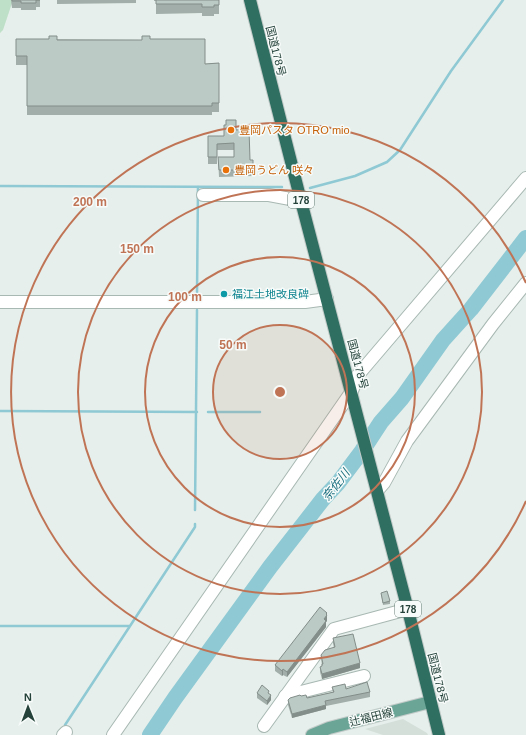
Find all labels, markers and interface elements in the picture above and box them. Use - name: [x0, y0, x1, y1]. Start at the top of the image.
- street label: 国道178号: [264, 25, 288, 77]
- place label: 豊岡パスタ OTRO mio: [239, 124, 350, 136]
- marker: 豊岡パスタ OTRO mio: [226, 125, 236, 135]
- place label: 豊岡うどん 咲々: [234, 164, 314, 176]
- marker: 豊岡うどん 咲々: [221, 165, 231, 175]
- road number: 178: [288, 192, 314, 208]
- text: 200 m: [73, 195, 107, 209]
- text: 150 m: [120, 242, 154, 256]
- place label: 福江土地改良碑: [232, 288, 309, 300]
- marker: 福江土地改良碑: [219, 289, 229, 299]
- text: 100 m: [168, 290, 202, 304]
- text: 50 m: [219, 338, 247, 352]
- street label: 国道178号: [346, 338, 370, 390]
- centre of rings: [273, 385, 287, 399]
- water label: 奈佐川: [319, 465, 354, 503]
- road number: 178: [395, 601, 421, 617]
- street label: 国道178号: [426, 652, 450, 704]
- north arrow: [8, 687, 48, 727]
- text: N: [24, 691, 32, 703]
- street label: 辻福田線: [348, 706, 394, 728]

